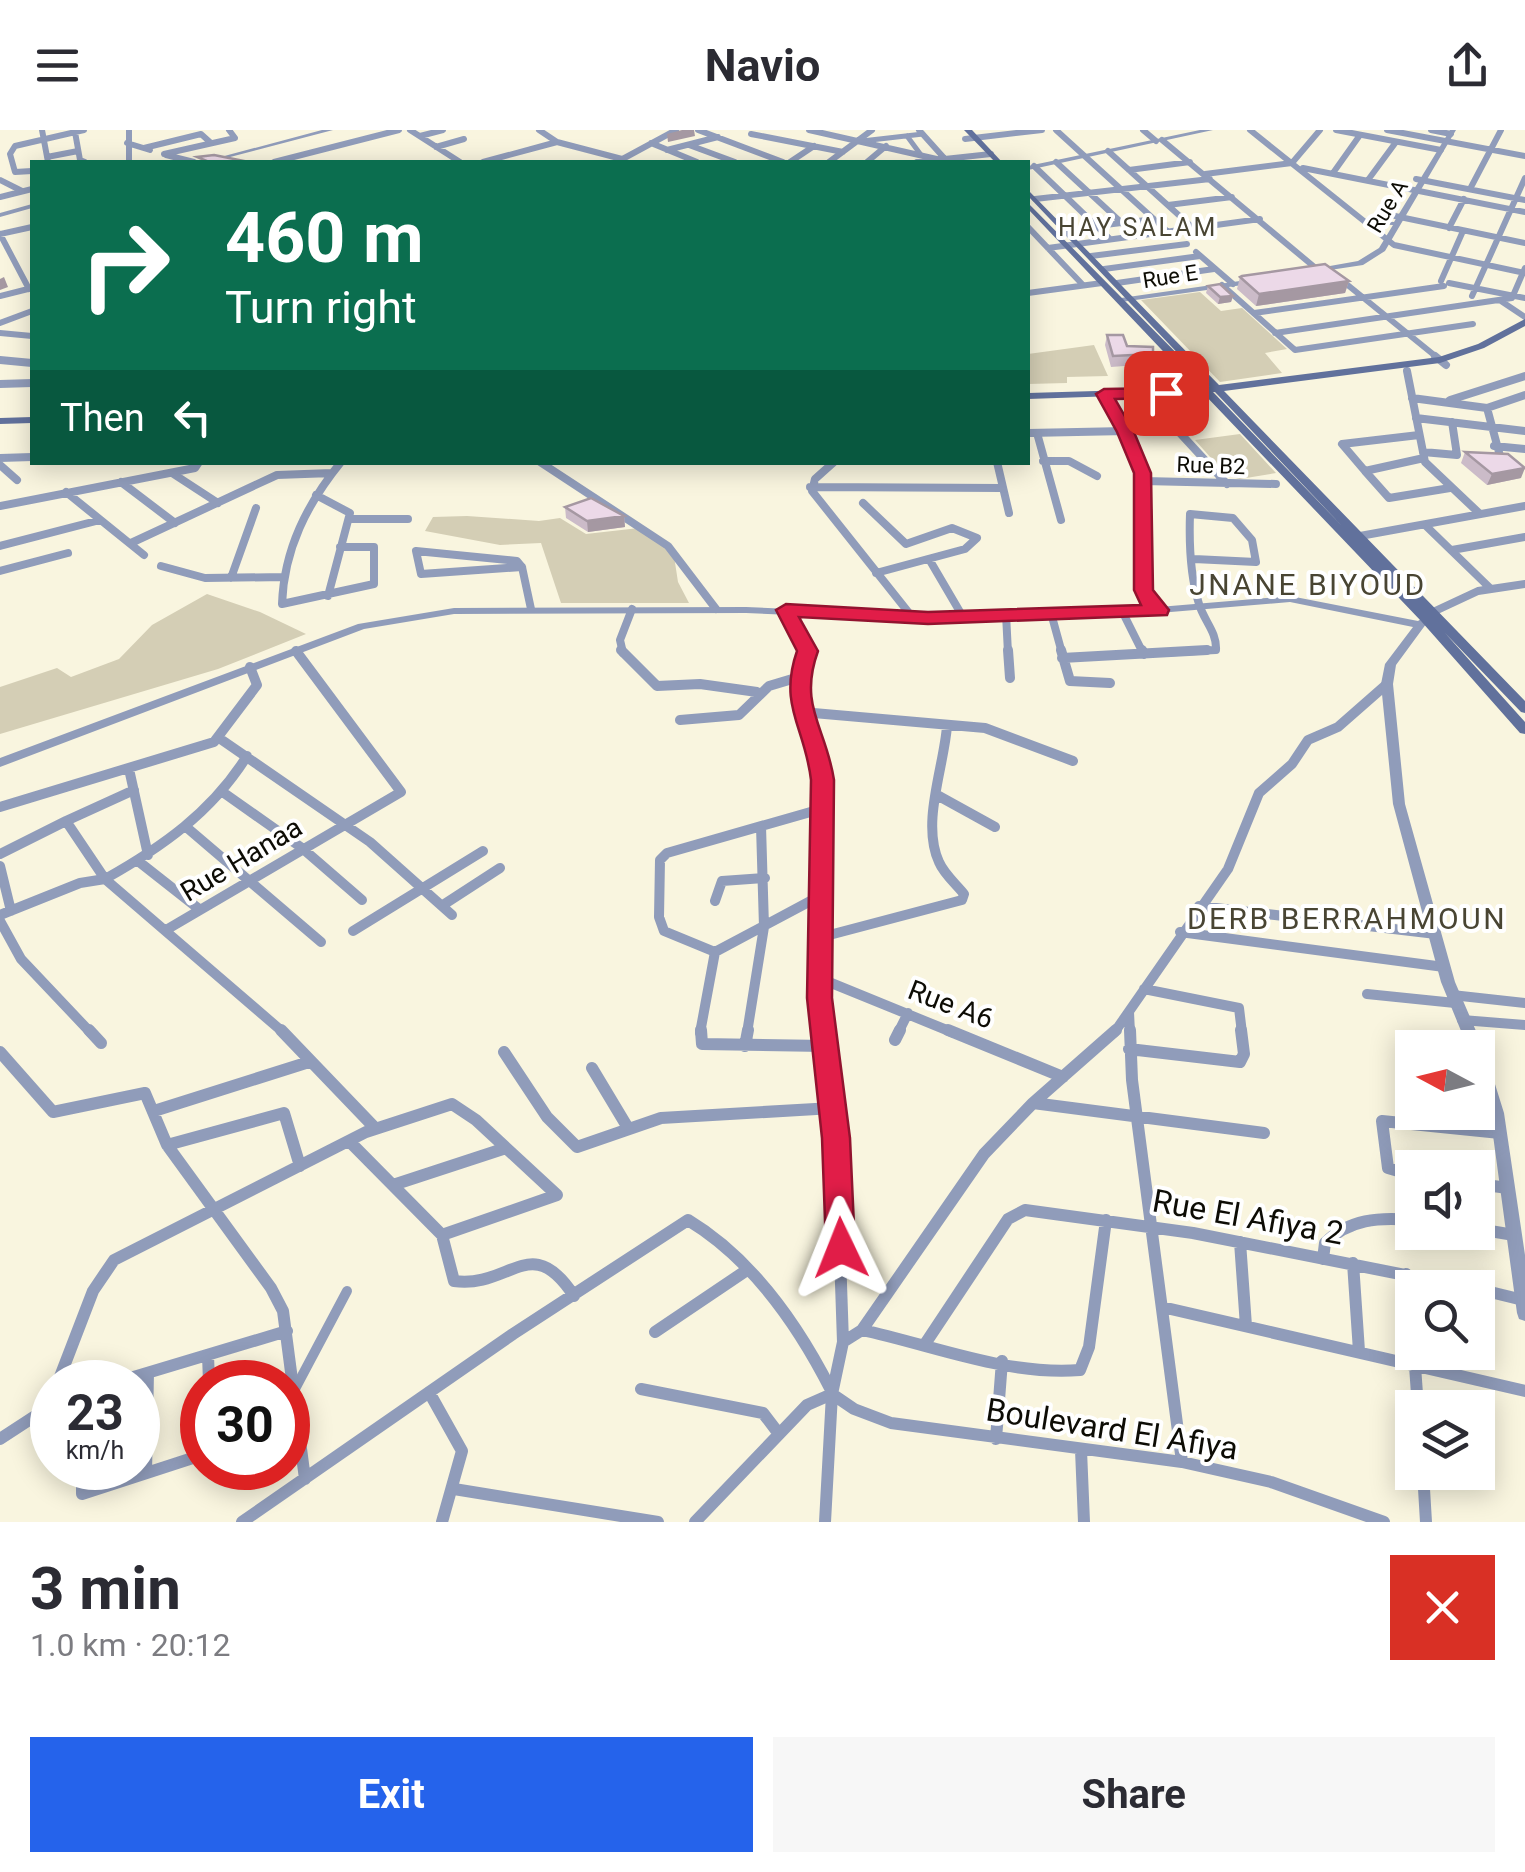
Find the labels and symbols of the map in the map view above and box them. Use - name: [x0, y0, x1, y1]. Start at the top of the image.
- street label: Rue A: [1362, 175, 1413, 237]
- district label: HAY SALAM: [1058, 213, 1218, 242]
- street label: Rue E: [1141, 260, 1199, 293]
- pin: [1124, 351, 1209, 436]
- street label: Rue B2: [1176, 452, 1246, 479]
- district label: JNANE BIYOUD: [1189, 567, 1427, 602]
- street label: Rue Hanaa: [175, 810, 308, 908]
- district label: DERB BERRAHMOUN: [1187, 901, 1507, 936]
- street label: Rue A6: [904, 973, 998, 1036]
- north arrow: [1395, 1030, 1495, 1130]
- street label: Rue El Afiya 2: [1150, 1182, 1346, 1252]
- position arrow: [789, 1196, 893, 1300]
- speed limit sign: 30: [180, 1360, 310, 1490]
- street label: Boulevard El Afiya: [983, 1390, 1241, 1468]

